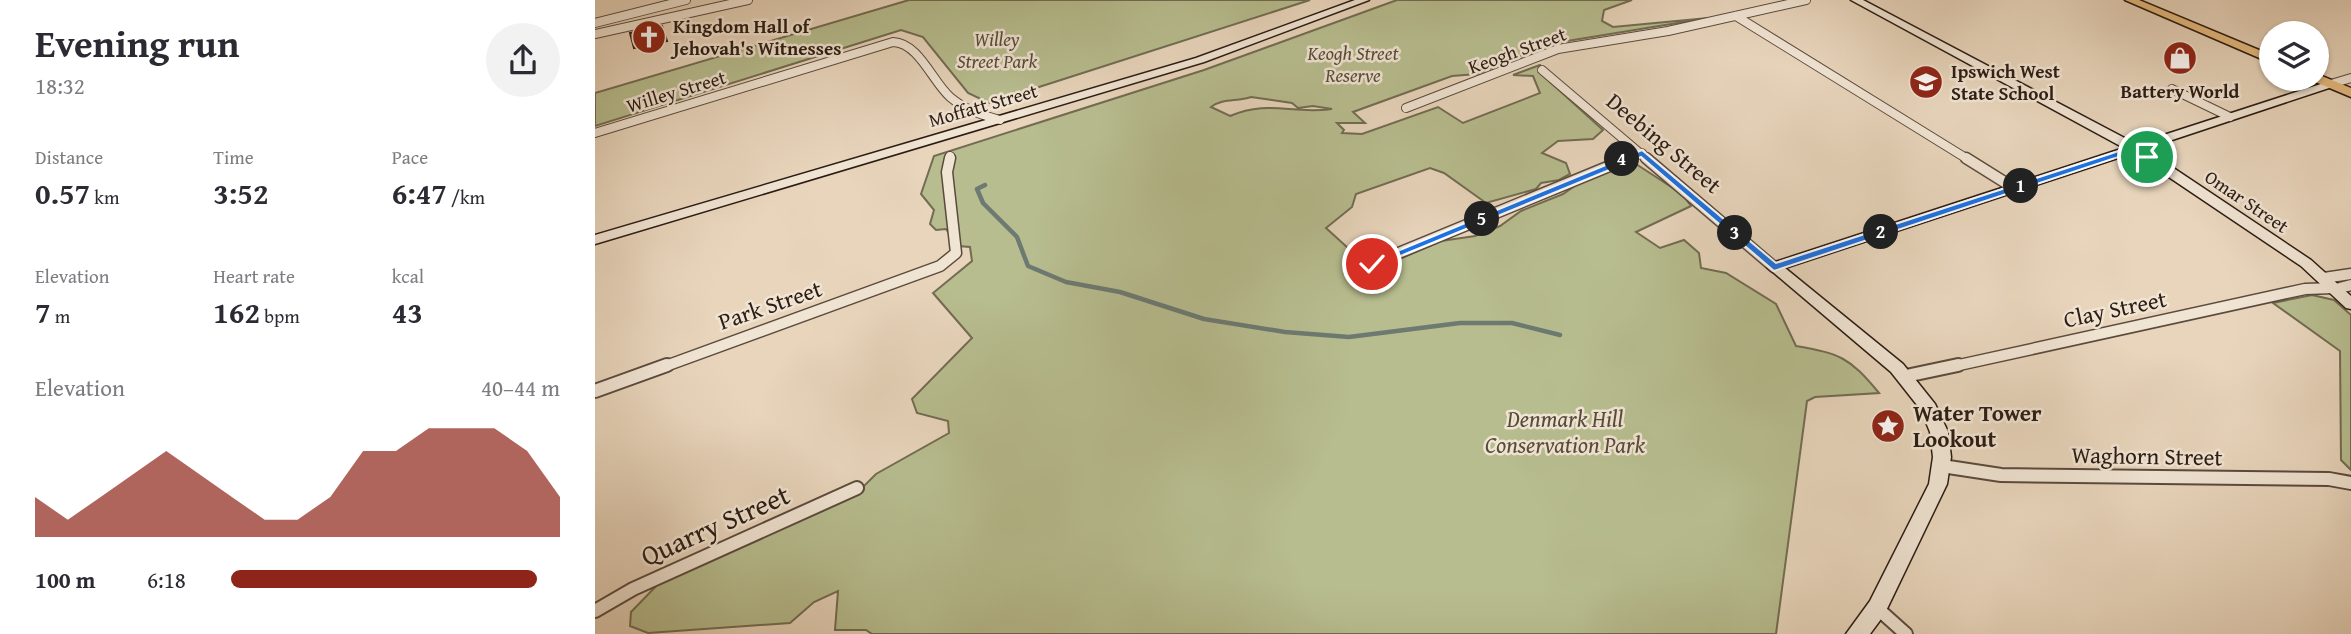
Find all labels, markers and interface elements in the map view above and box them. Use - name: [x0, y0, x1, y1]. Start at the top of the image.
- place label: Kingdom Hall of Jehovah's Witnesses: [670, 12, 841, 62]
- text: Evening run: [35, 15, 239, 71]
- church icon: Kingdom Hall of Jehovah's Witnesses: [630, 18, 668, 56]
- street label: Keogh Street: [1464, 19, 1570, 81]
- map controls: [2259, 21, 2329, 91]
- button: layers: [2259, 21, 2329, 91]
- button: share: [486, 23, 560, 97]
- park label: Willey Street Park: [957, 25, 1037, 75]
- park label: Keogh Street Reserve: [1307, 39, 1399, 89]
- shop icon: Battery World: [2161, 39, 2199, 77]
- place label: Ipswich West State School: [1951, 57, 2061, 107]
- street label: Willey Street: [623, 63, 730, 119]
- school or university icon: Ipswich West State School: [1907, 63, 1945, 101]
- text: 18:32: [35, 69, 85, 102]
- street label: Moffatt Street: [925, 76, 1041, 134]
- place label: Battery World: [2121, 77, 2240, 105]
- street label: Deebing Street: [1600, 84, 1729, 201]
- pin: [2117, 127, 2177, 187]
- icon: arrive: [2128, 138, 2166, 176]
- pin: 4: [1605, 142, 1639, 176]
- text: Distance: [35, 143, 103, 171]
- text: Time: [213, 143, 254, 171]
- text: Pace: [392, 143, 428, 171]
- text: 4: [1617, 144, 1626, 172]
- street label: Omar Street: [2199, 163, 2295, 240]
- pin: 1: [2003, 168, 2039, 204]
- text: 0.57: [35, 171, 90, 215]
- text: 3:52: [213, 171, 268, 215]
- text: 6:47: [392, 171, 447, 215]
- text: 1: [2016, 171, 2025, 199]
- text: km: [90, 183, 119, 211]
- text: /km: [447, 183, 485, 211]
- pin: 5: [1465, 202, 1499, 236]
- text: 5: [1477, 204, 1486, 232]
- pin: 2: [1863, 215, 1899, 250]
- pin: 3: [1717, 216, 1753, 250]
- text: 2: [1876, 217, 1885, 245]
- text: 3: [1730, 218, 1739, 246]
- pin: [1342, 234, 1402, 294]
- icon: check: [1353, 245, 1391, 283]
- text: Elevation: [35, 262, 109, 290]
- text: Heart rate: [213, 262, 295, 290]
- text: kcal: [392, 262, 424, 290]
- street label: Park Street: [714, 271, 826, 338]
- street label: Clay Street: [2060, 282, 2169, 336]
- text: 7: [35, 290, 51, 334]
- text: 162: [213, 290, 260, 334]
- text: 43: [392, 290, 423, 334]
- text: m: [51, 302, 70, 330]
- text: bpm: [260, 302, 300, 330]
- text: Elevation: [35, 371, 125, 404]
- text: 40–44 m: [481, 371, 560, 404]
- place label: Water Tower Lookout: [1913, 396, 2042, 455]
- park label: Denmark Hill Conservation Park: [1485, 402, 1645, 461]
- place icon: Water Tower Lookout: [1869, 407, 1907, 445]
- street label: Waghorn Street: [2071, 438, 2223, 473]
- street label: Quarry Street: [634, 473, 796, 576]
- text: 100 m: [35, 563, 96, 596]
- text: 6:18: [147, 563, 186, 596]

